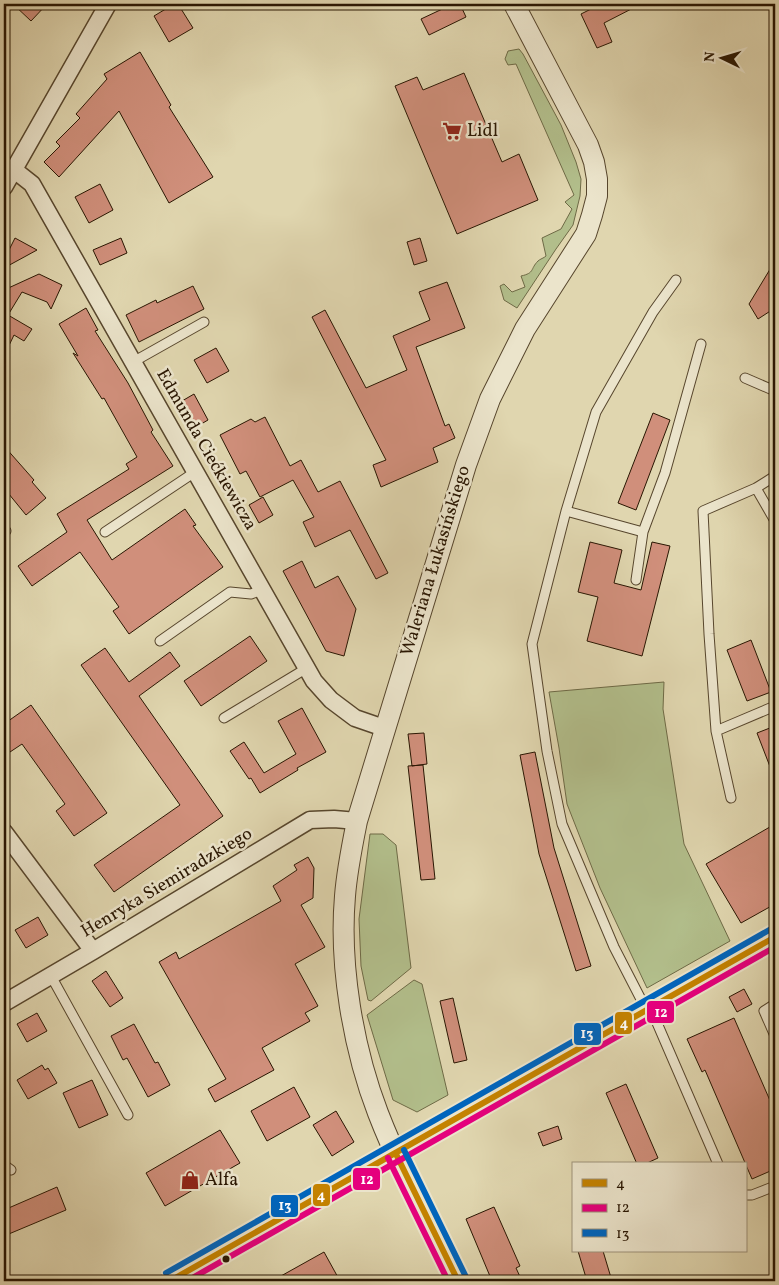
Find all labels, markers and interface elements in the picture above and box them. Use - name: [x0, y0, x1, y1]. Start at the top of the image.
- north arrow: [696, 32, 746, 82]
- text: N: [701, 51, 720, 63]
- place label: Lidl: [467, 119, 498, 144]
- supermarket icon: Lidl: [441, 120, 463, 142]
- street label: Edmunda Ciećkiewicza: [149, 365, 263, 535]
- street label: Waleriana Łukasińskiego: [395, 463, 477, 659]
- street label: Henryka Siemiradzkiego: [77, 822, 257, 944]
- line badge: 12: [646, 1000, 675, 1024]
- text: 12: [655, 1004, 667, 1023]
- line badge: 4: [614, 1011, 633, 1035]
- text: 4: [620, 1015, 629, 1034]
- line badge: 13: [573, 1022, 602, 1046]
- text: 13: [581, 1025, 593, 1044]
- legend: [572, 1162, 746, 1252]
- line badge: 12: [352, 1167, 381, 1191]
- place label: Alfa: [205, 1168, 238, 1193]
- shop icon: Alfa: [179, 1169, 201, 1191]
- text: 12: [361, 1171, 373, 1190]
- text: 4: [616, 1174, 625, 1195]
- line badge: 4: [312, 1183, 331, 1207]
- text: 4: [317, 1187, 326, 1206]
- line badge: 13: [270, 1194, 299, 1218]
- text: 13: [279, 1197, 291, 1216]
- text: 12: [616, 1198, 630, 1219]
- text: 13: [616, 1224, 630, 1245]
- unlabelled marker: [221, 1254, 231, 1264]

